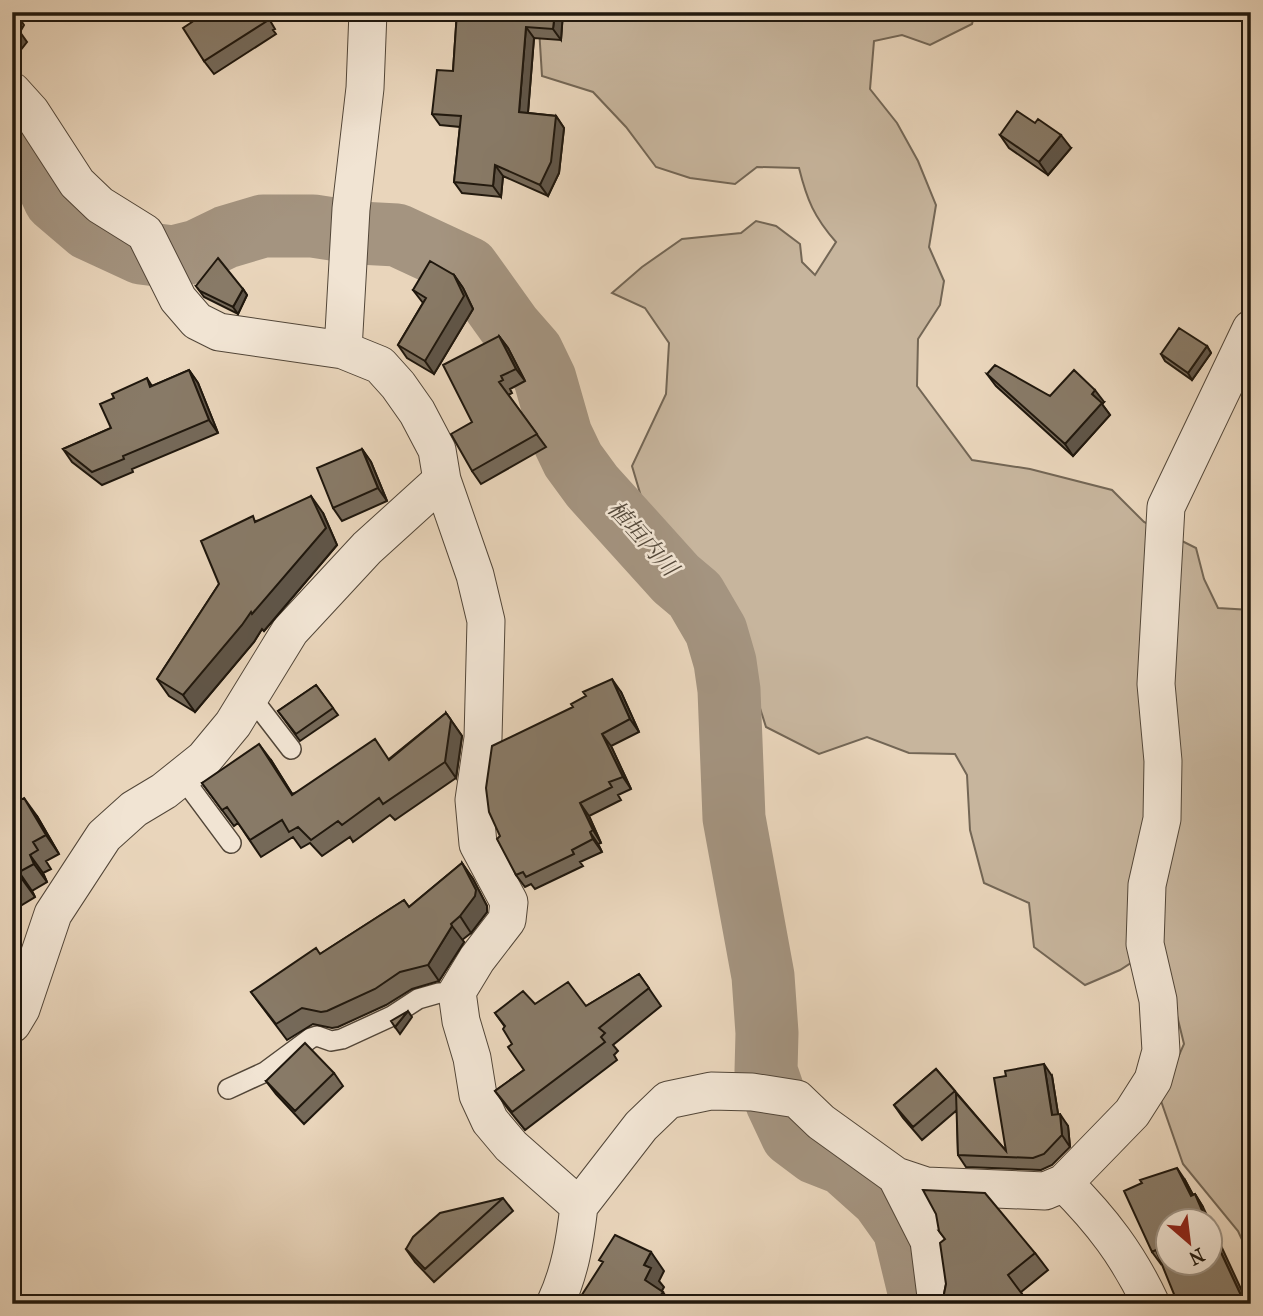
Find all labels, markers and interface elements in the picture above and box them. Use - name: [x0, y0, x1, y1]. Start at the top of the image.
- water label: 植垣内川: [602, 495, 685, 584]
- north arrow: [1154, 1208, 1224, 1278]
- text: N: [1184, 1243, 1208, 1269]

